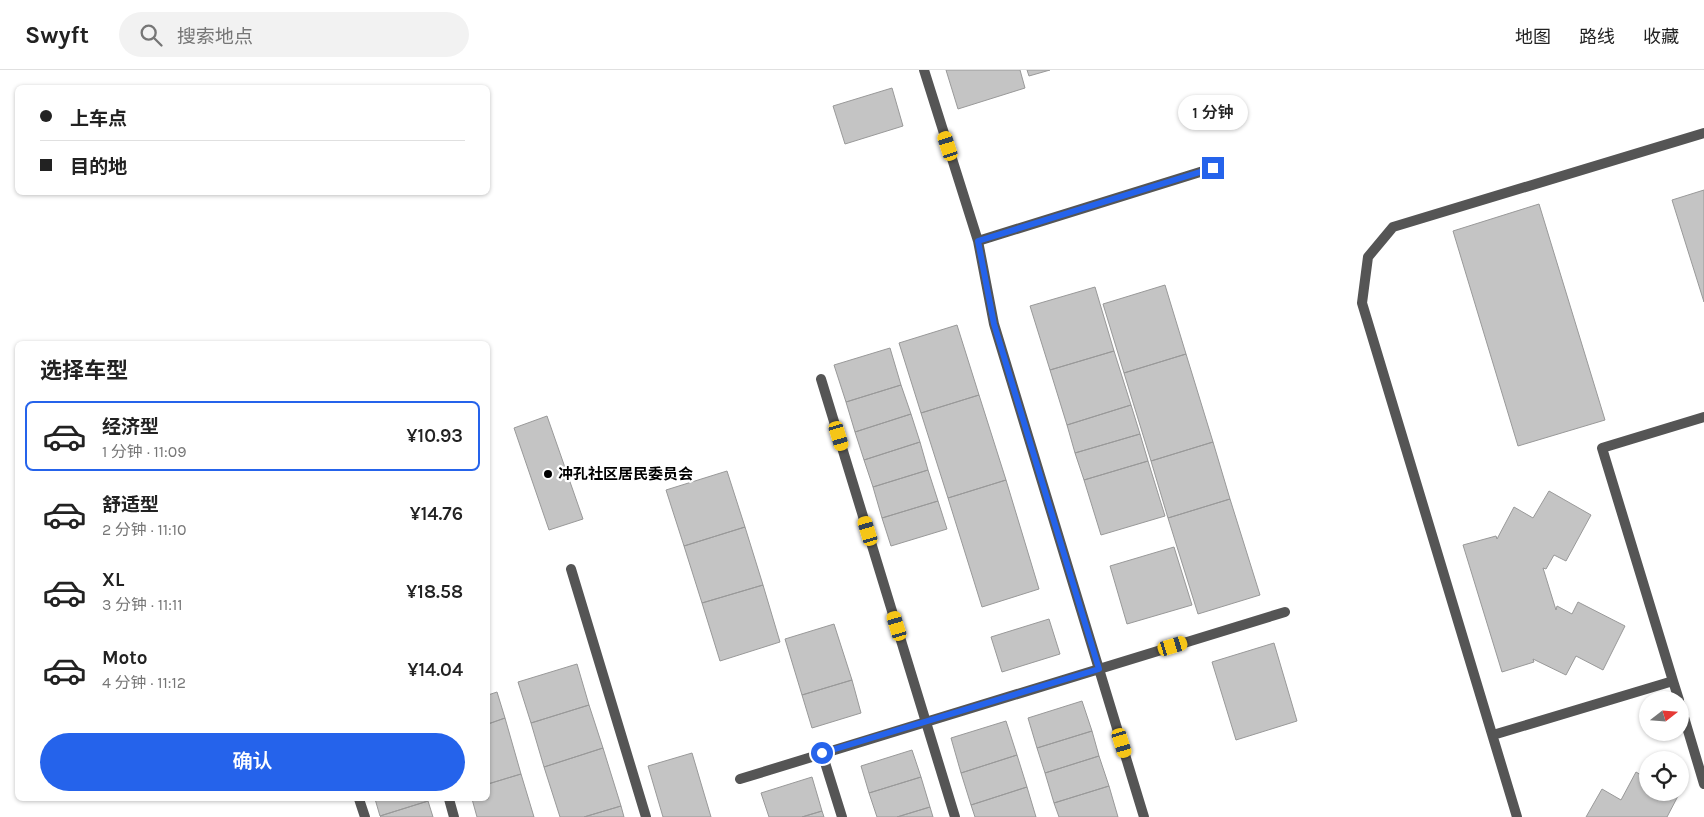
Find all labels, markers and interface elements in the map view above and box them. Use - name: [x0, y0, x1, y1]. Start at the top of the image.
- search box: [119, 12, 469, 57]
- text: Swyft: [25, 21, 89, 49]
- icon: search: [137, 21, 165, 49]
- text: 搜索地点: [177, 26, 253, 48]
- text: 地图: [1515, 26, 1551, 48]
- text: 路线: [1579, 26, 1615, 48]
- text: 收藏: [1643, 26, 1679, 48]
- callout: 1 分钟: [1178, 96, 1248, 131]
- text: 1 分钟: [1192, 103, 1234, 122]
- text: 上车点: [70, 108, 127, 130]
- car: [936, 129, 959, 163]
- text: 目的地: [70, 156, 127, 178]
- route end: [1202, 157, 1224, 179]
- text: 选择车型: [40, 358, 128, 384]
- icon: car: [42, 414, 87, 459]
- text: 经济型: [102, 416, 159, 438]
- car: [827, 419, 850, 453]
- text: ¥10.93: [407, 425, 463, 447]
- text: 1 分钟 · 11:09: [102, 442, 187, 461]
- place label: 冲孔社区居民委员会: [558, 465, 693, 483]
- marker: 冲孔社区居民委员会: [542, 468, 554, 480]
- icon: car: [42, 492, 87, 537]
- text: 舒适型: [102, 494, 159, 516]
- text: ¥14.76: [410, 503, 463, 525]
- car: [856, 514, 879, 548]
- text: 2 分钟 · 11:10: [102, 520, 187, 539]
- text: XL: [102, 569, 124, 591]
- icon: car: [42, 570, 87, 615]
- text: ¥18.58: [406, 581, 463, 603]
- text: 3 分钟 · 11:11: [102, 595, 183, 614]
- car: [885, 609, 908, 643]
- car: [1156, 634, 1189, 658]
- text: Moto: [102, 647, 148, 669]
- icon: car: [42, 648, 87, 693]
- text: ¥14.04: [407, 659, 463, 681]
- text: 4 分钟 · 11:12: [102, 673, 186, 692]
- north arrow: [1639, 691, 1689, 741]
- map controls: [1639, 691, 1689, 801]
- car: [1110, 726, 1133, 760]
- button: 确认: [40, 733, 465, 791]
- route start: [811, 742, 833, 764]
- button: locate: [1639, 751, 1689, 801]

